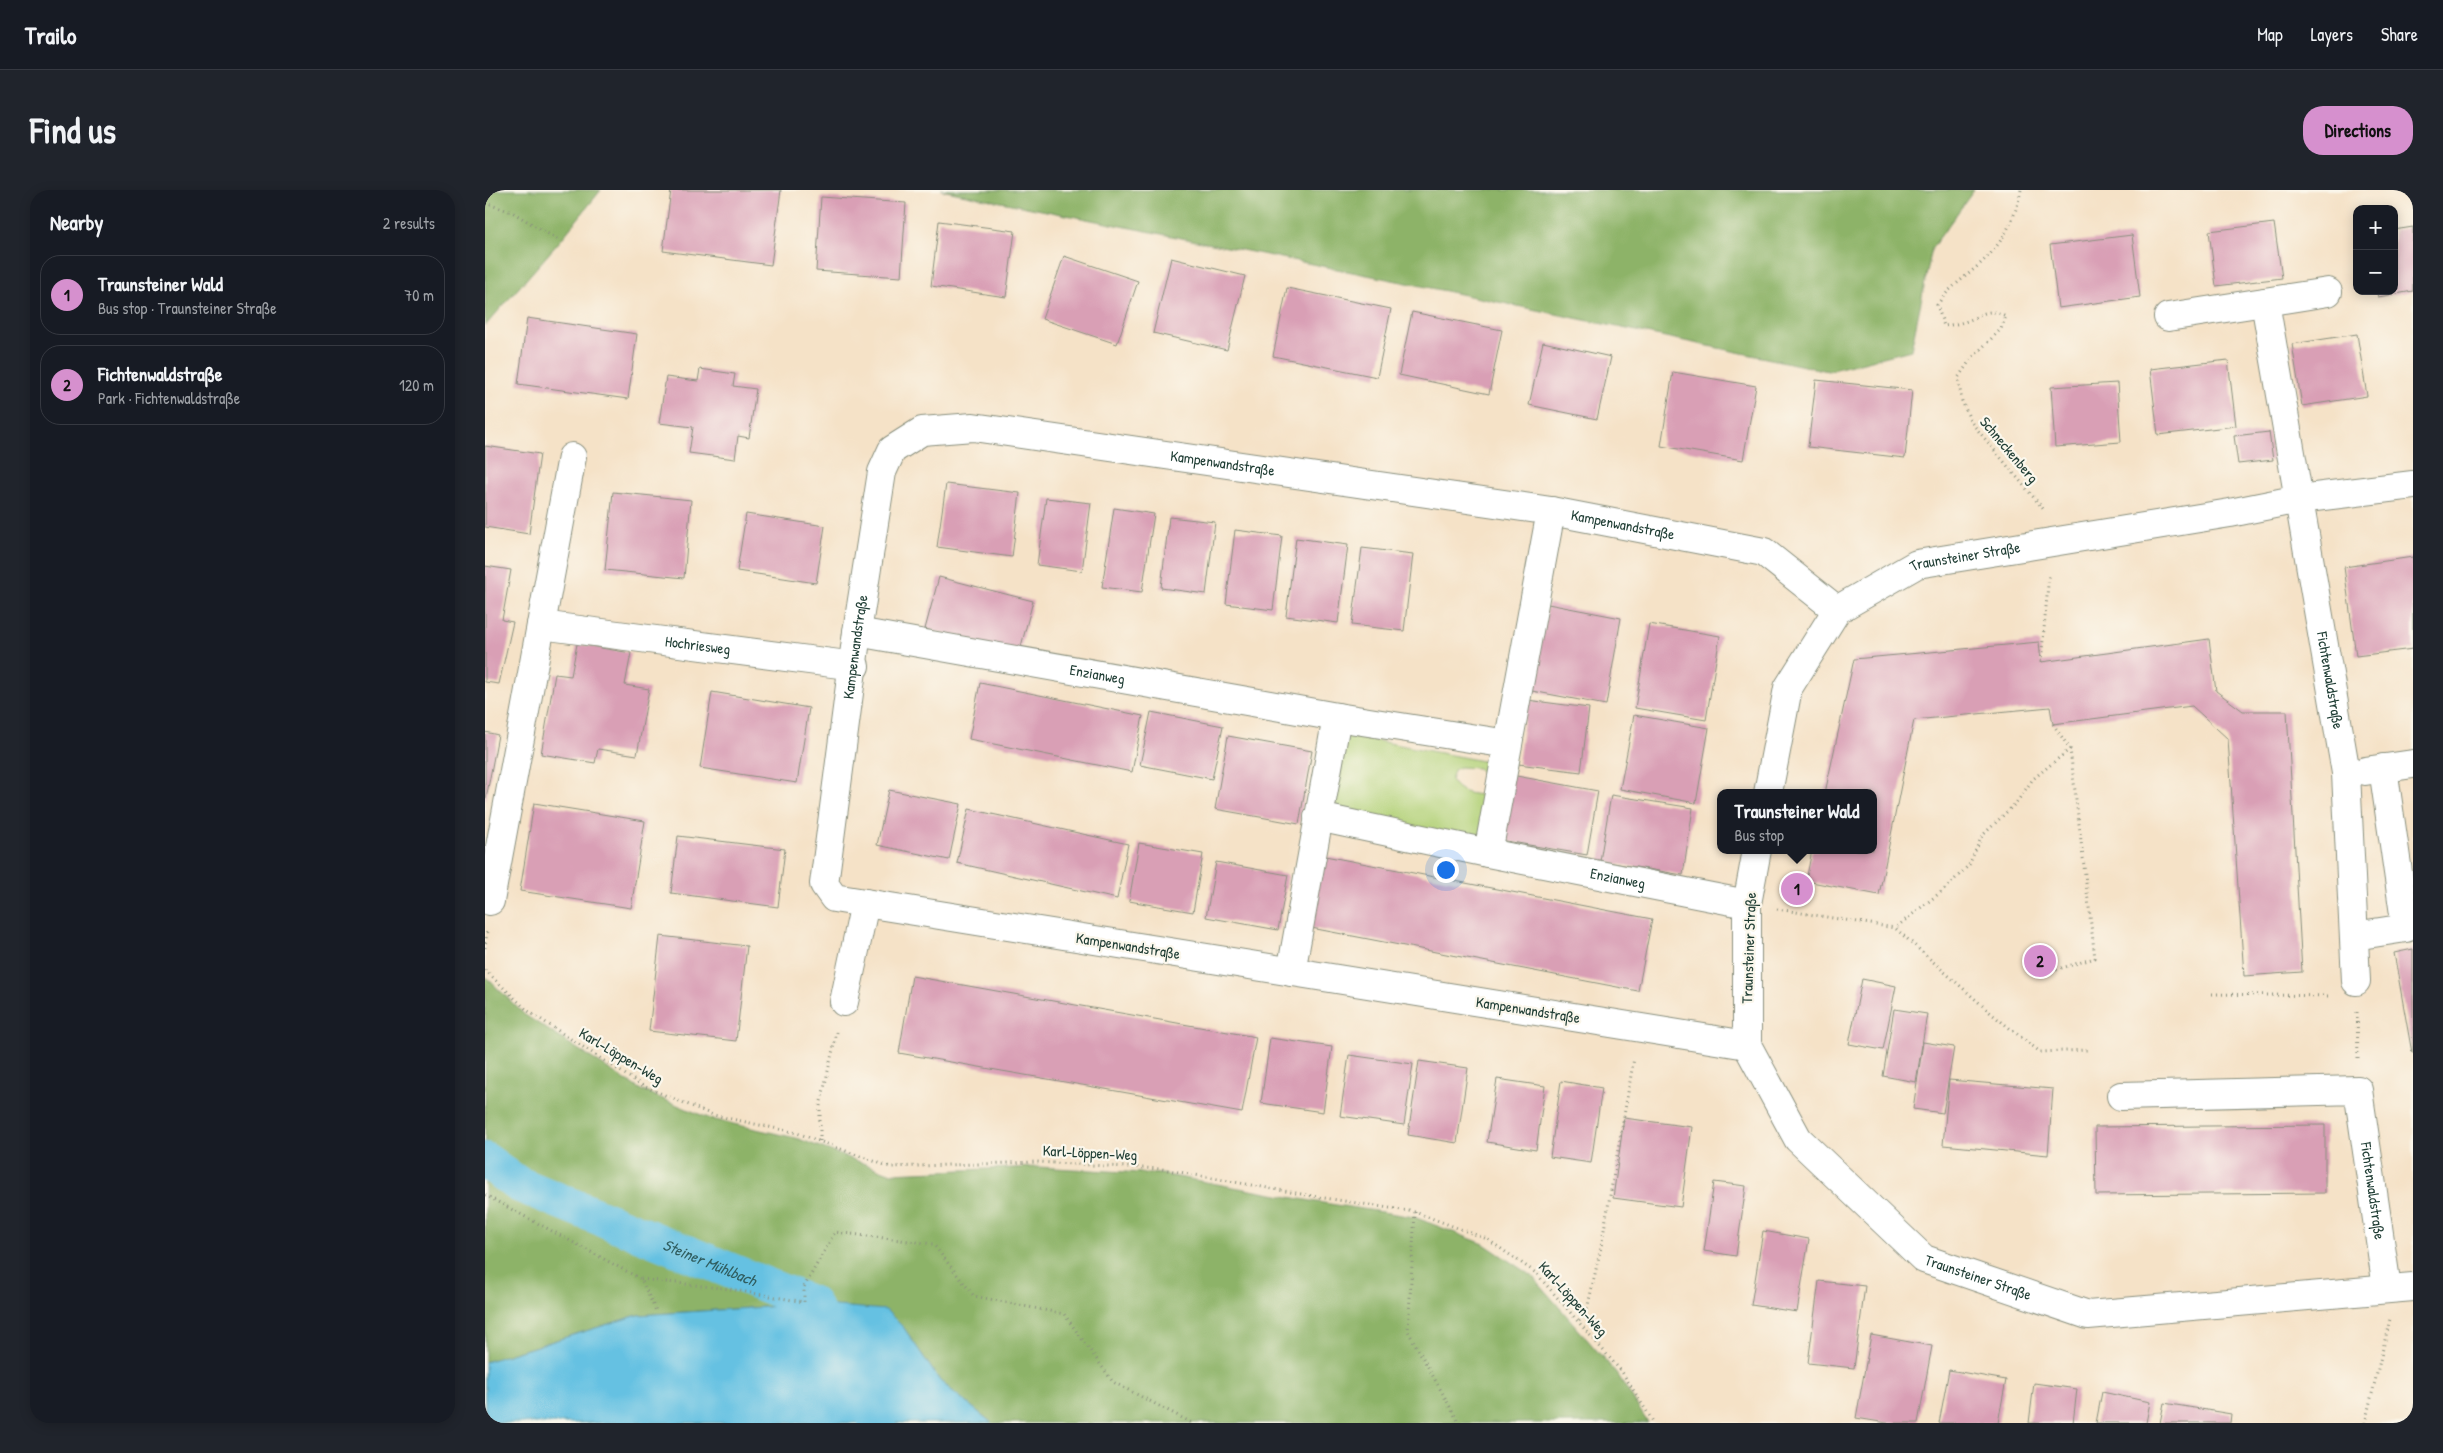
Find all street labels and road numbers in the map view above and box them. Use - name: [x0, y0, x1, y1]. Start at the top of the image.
- street label: Schneckenberg: [1975, 412, 2044, 488]
- street label: Kampenwandstraße: [1169, 445, 1276, 481]
- street label: Kampenwandstraße: [1569, 504, 1676, 545]
- street label: Traunsteiner Straße: [1905, 536, 2022, 576]
- street label: Kampenwandstraße: [837, 593, 873, 700]
- street label: Fichtenwaldstraße: [2312, 629, 2349, 731]
- street label: Hochriesweg: [664, 630, 732, 660]
- street label: Enzianweg: [1068, 659, 1127, 689]
- street label: Enzianweg: [1589, 862, 1647, 894]
- street label: Traunsteiner Straße: [1736, 892, 1761, 1004]
- street label: Kampenwandstraße: [1075, 927, 1182, 964]
- street label: Kampenwandstraße: [1475, 991, 1582, 1028]
- street label: Karl-Löppen-Weg: [575, 1022, 668, 1089]
- street label: Karl-Löppen-Weg: [1042, 1140, 1138, 1165]
- street label: Fichtenwaldstraße: [2356, 1140, 2391, 1241]
- street label: Traunsteiner Straße: [1922, 1249, 2034, 1305]
- street label: Karl-Löppen-Weg: [1534, 1256, 1613, 1341]

